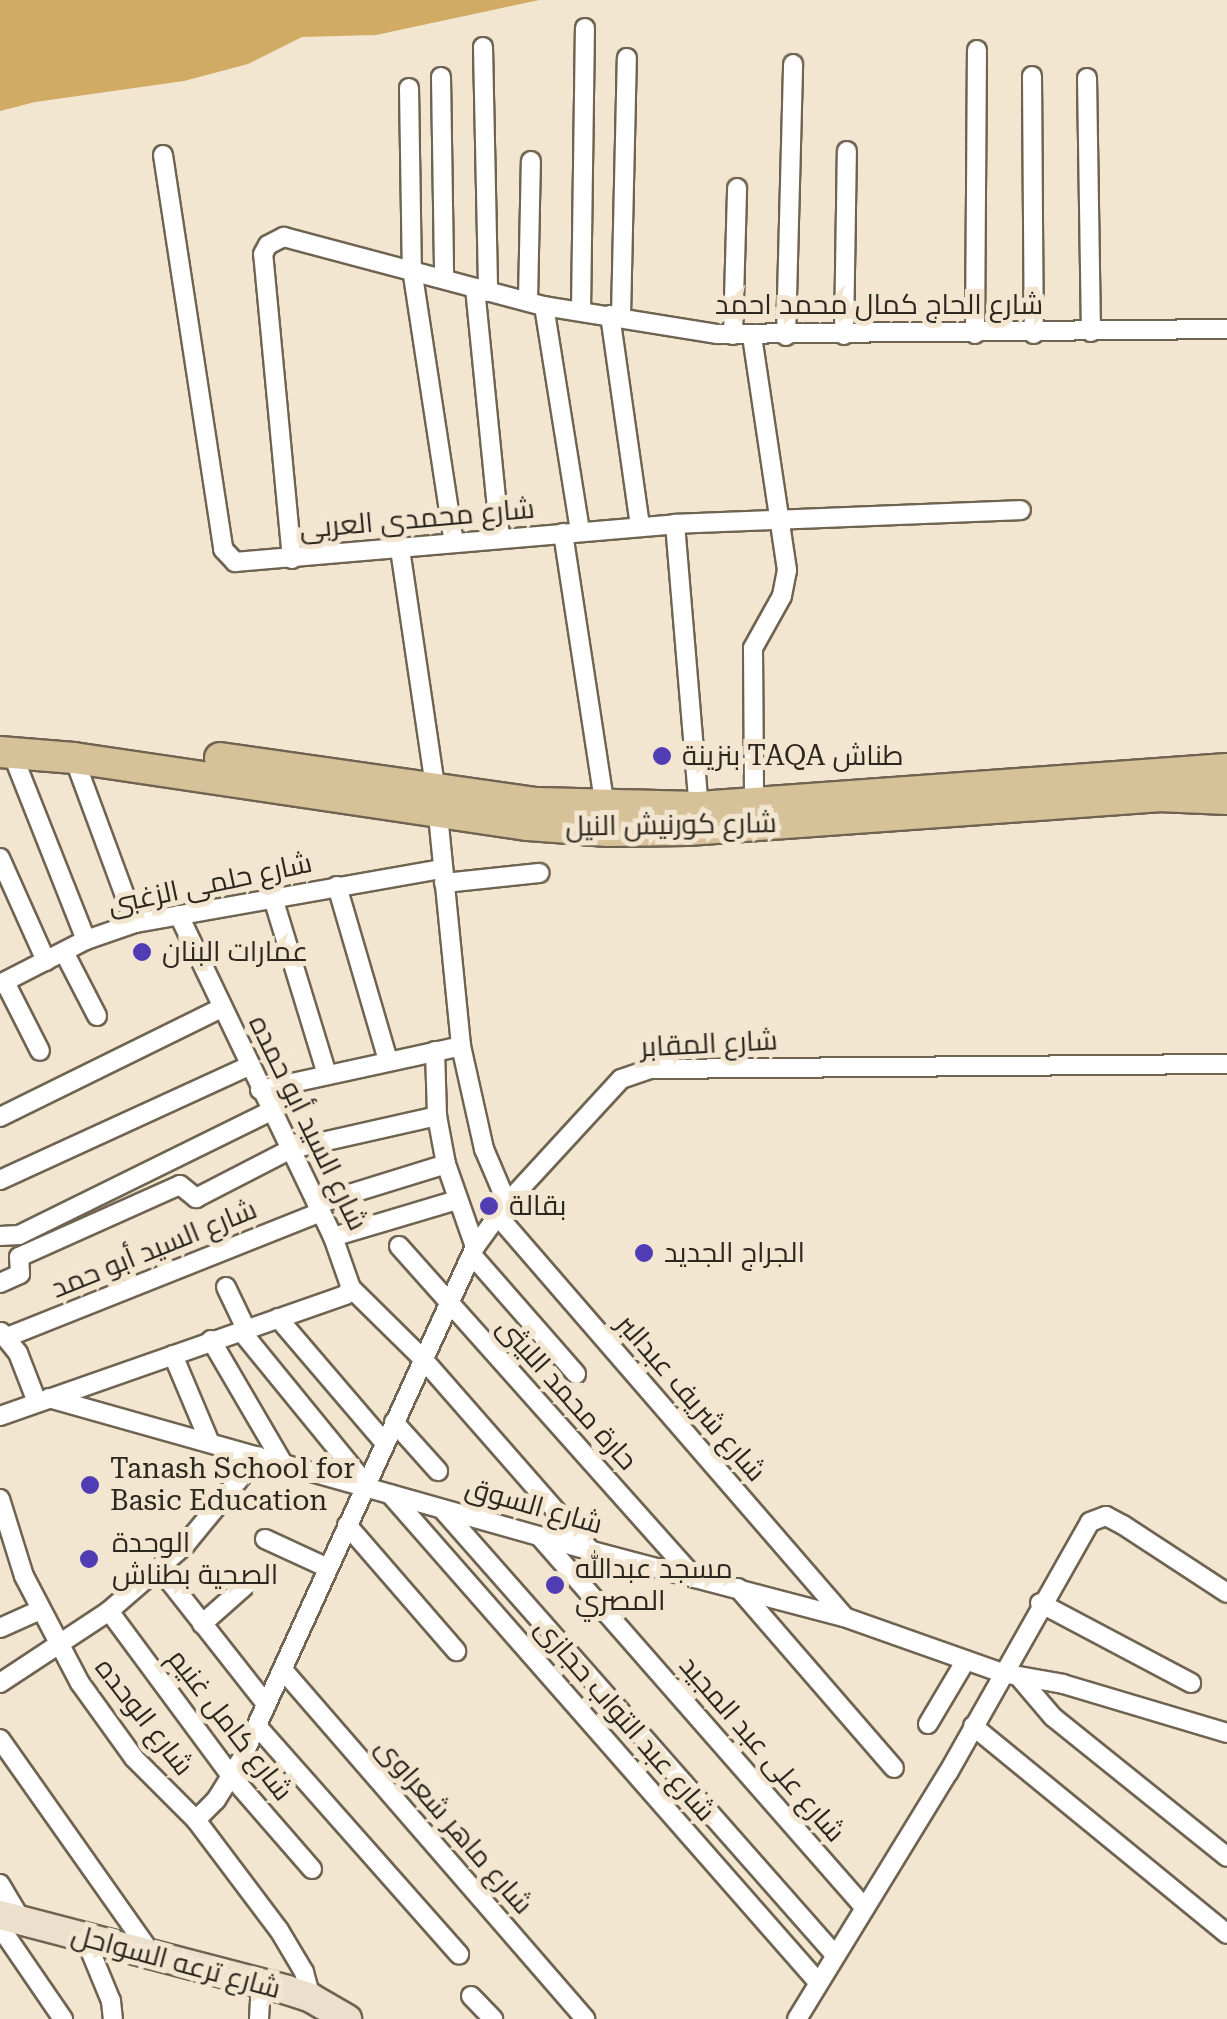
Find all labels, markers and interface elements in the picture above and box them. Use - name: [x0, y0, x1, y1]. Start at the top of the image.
- street label: شارع الحاج كمال محمد احمد: [715, 288, 1043, 322]
- street label: شارع محمدى العربى: [298, 492, 536, 546]
- place label: بنزينة TAQA طناش: [682, 739, 904, 773]
- marker: بنزينة TAQA طناش: [651, 745, 673, 767]
- street label: شارع كورنيش النيل: [565, 806, 777, 844]
- street label: شارع حلمى الزغبى: [105, 846, 315, 922]
- place label: عمارات البنان: [162, 935, 308, 969]
- marker: عمارات البنان: [131, 941, 153, 963]
- street label: شارع السيد أبو حمده: [241, 1010, 375, 1236]
- street label: شارع المقابر: [639, 1024, 779, 1064]
- place label: بقالة: [509, 1189, 567, 1223]
- street label: شارع السيد أبو حمد: [46, 1192, 262, 1306]
- marker: بقالة: [478, 1195, 500, 1217]
- place label: الجراج الجديد: [664, 1236, 805, 1270]
- marker: الجراج الجديد: [633, 1242, 655, 1264]
- street label: شارع شريف عبدالبر: [609, 1308, 773, 1488]
- street label: حارة محمد الليثى: [490, 1311, 644, 1477]
- place label: Tanash School for Basic Education: [110, 1452, 355, 1518]
- street label: شارع السوق: [462, 1470, 606, 1542]
- marker: Tanash School for Basic Education: [79, 1474, 101, 1496]
- place label: الوحدة الصحية بطناش: [112, 1526, 278, 1592]
- marker: الوحدة الصحية بطناش: [76, 1546, 102, 1572]
- place label: مسجد عبدالله المصري: [575, 1552, 733, 1618]
- marker: مسجد عبدالله المصري: [544, 1574, 566, 1596]
- street label: شارع عبد التواب حجازى: [528, 1612, 722, 1828]
- street label: شارع كامل غنيم: [160, 1642, 300, 1808]
- street label: شارع على عبد المجيد: [672, 1649, 852, 1849]
- street label: شارع الوحده: [88, 1652, 200, 1782]
- street label: شارع ماهر شعراوى: [368, 1731, 540, 1921]
- street label: شارع ترعه السواحل: [68, 1918, 284, 2006]

